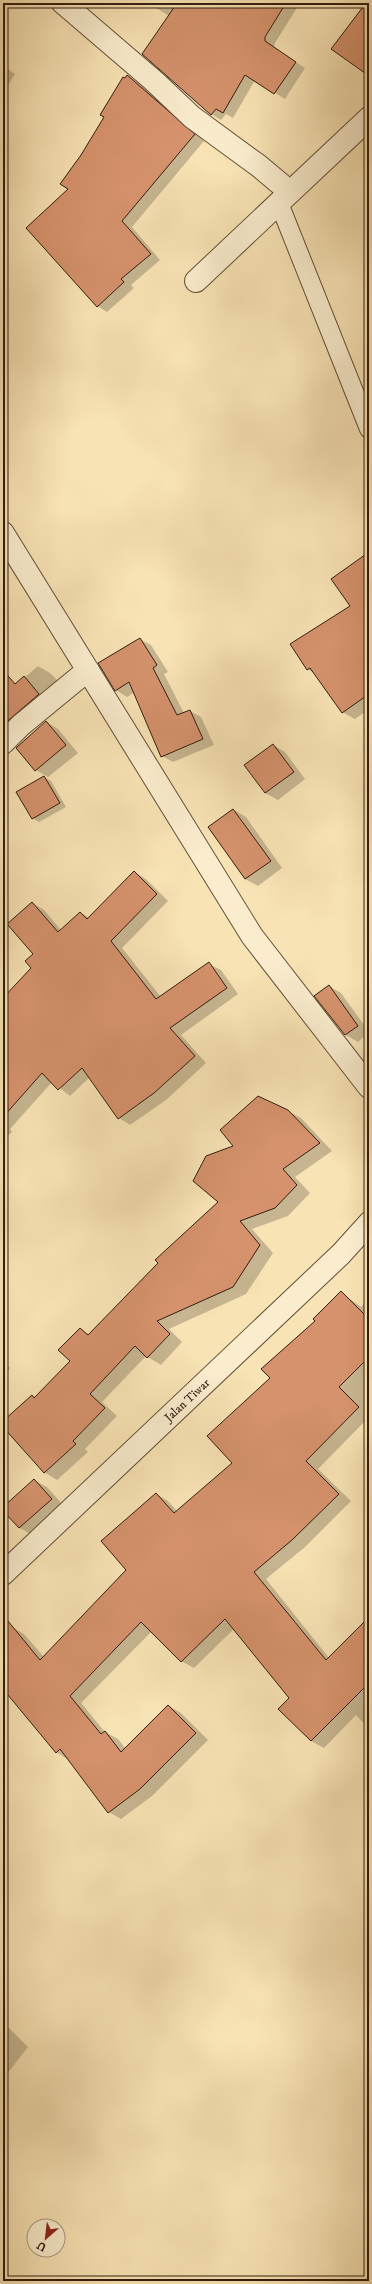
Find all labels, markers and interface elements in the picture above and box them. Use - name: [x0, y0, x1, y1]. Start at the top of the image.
- street label: Jalan Tiwar: [161, 1375, 214, 1426]
- north arrow: [26, 2218, 66, 2258]
- text: U: [34, 2238, 49, 2254]

